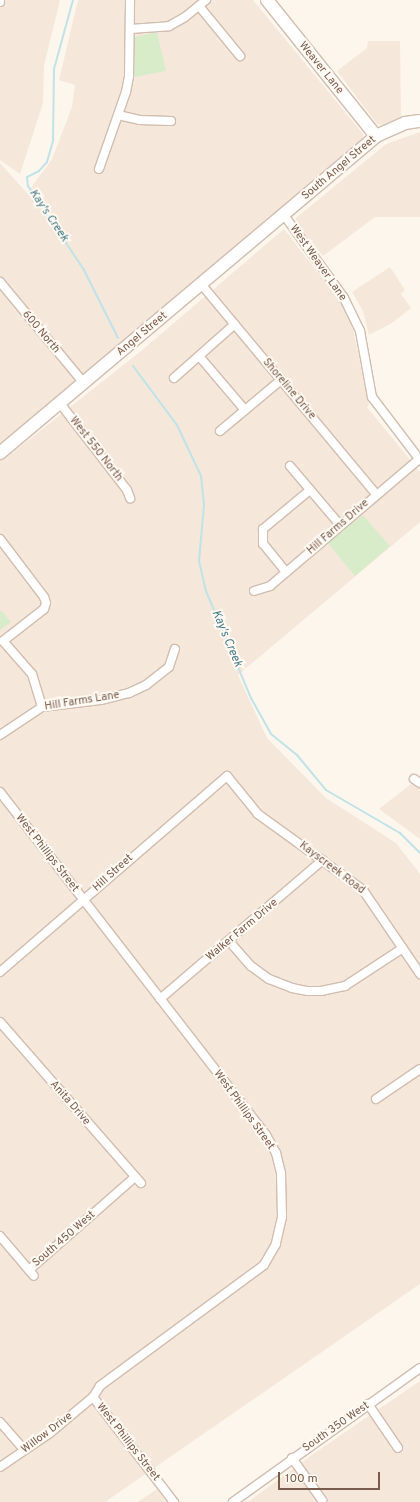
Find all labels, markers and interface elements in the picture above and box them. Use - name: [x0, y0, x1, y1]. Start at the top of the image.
- street label: Weaver Lane: [296, 39, 346, 97]
- street label: South Angel Street: [299, 133, 379, 203]
- water label: Kay's Creek: [25, 187, 71, 245]
- street label: West Weaver Lane: [287, 222, 349, 304]
- street label: 600 North: [19, 308, 63, 356]
- street label: Angel Street: [114, 309, 170, 359]
- street label: Shoreline Drive: [260, 356, 318, 422]
- street label: West 550 North: [67, 414, 125, 484]
- street label: Hill Farms Drive: [304, 497, 372, 557]
- water label: Kay's Creek: [208, 608, 244, 670]
- street label: Hill Farms Lane: [44, 689, 120, 713]
- street label: West Phillips Street: [12, 811, 82, 895]
- street label: Kayscreek Road: [296, 839, 368, 897]
- street label: Hill Street: [90, 852, 136, 894]
- street label: Walker Farm Drive: [203, 896, 281, 964]
- street label: West Phillips Street: [211, 1068, 277, 1152]
- street label: Anita Drive: [47, 1078, 93, 1128]
- street label: South 450 West: [30, 1208, 98, 1270]
- street label: South 350 West: [300, 1399, 372, 1455]
- street label: West Phillips Street: [93, 1400, 163, 1484]
- street label: Willow Drive: [19, 1410, 75, 1456]
- scale bar: [280, 1464, 382, 1490]
- text: 100 m: [285, 1471, 318, 1487]

